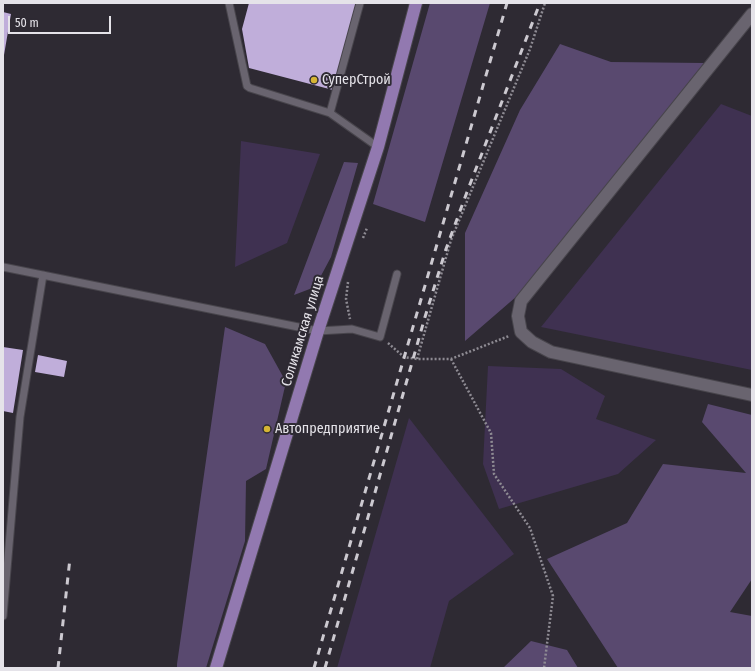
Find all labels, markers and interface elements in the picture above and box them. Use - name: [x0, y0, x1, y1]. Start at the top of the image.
- scale bar: [10, 8, 113, 34]
- text: 50 m: [15, 16, 39, 30]
- place label: СуперСтрой: [322, 72, 391, 88]
- marker: СуперСтрой: [309, 75, 319, 85]
- street label: Соликамская улица: [278, 274, 328, 388]
- place label: Автопредприятие: [275, 421, 380, 437]
- marker: Автопредприятие: [262, 424, 272, 434]

